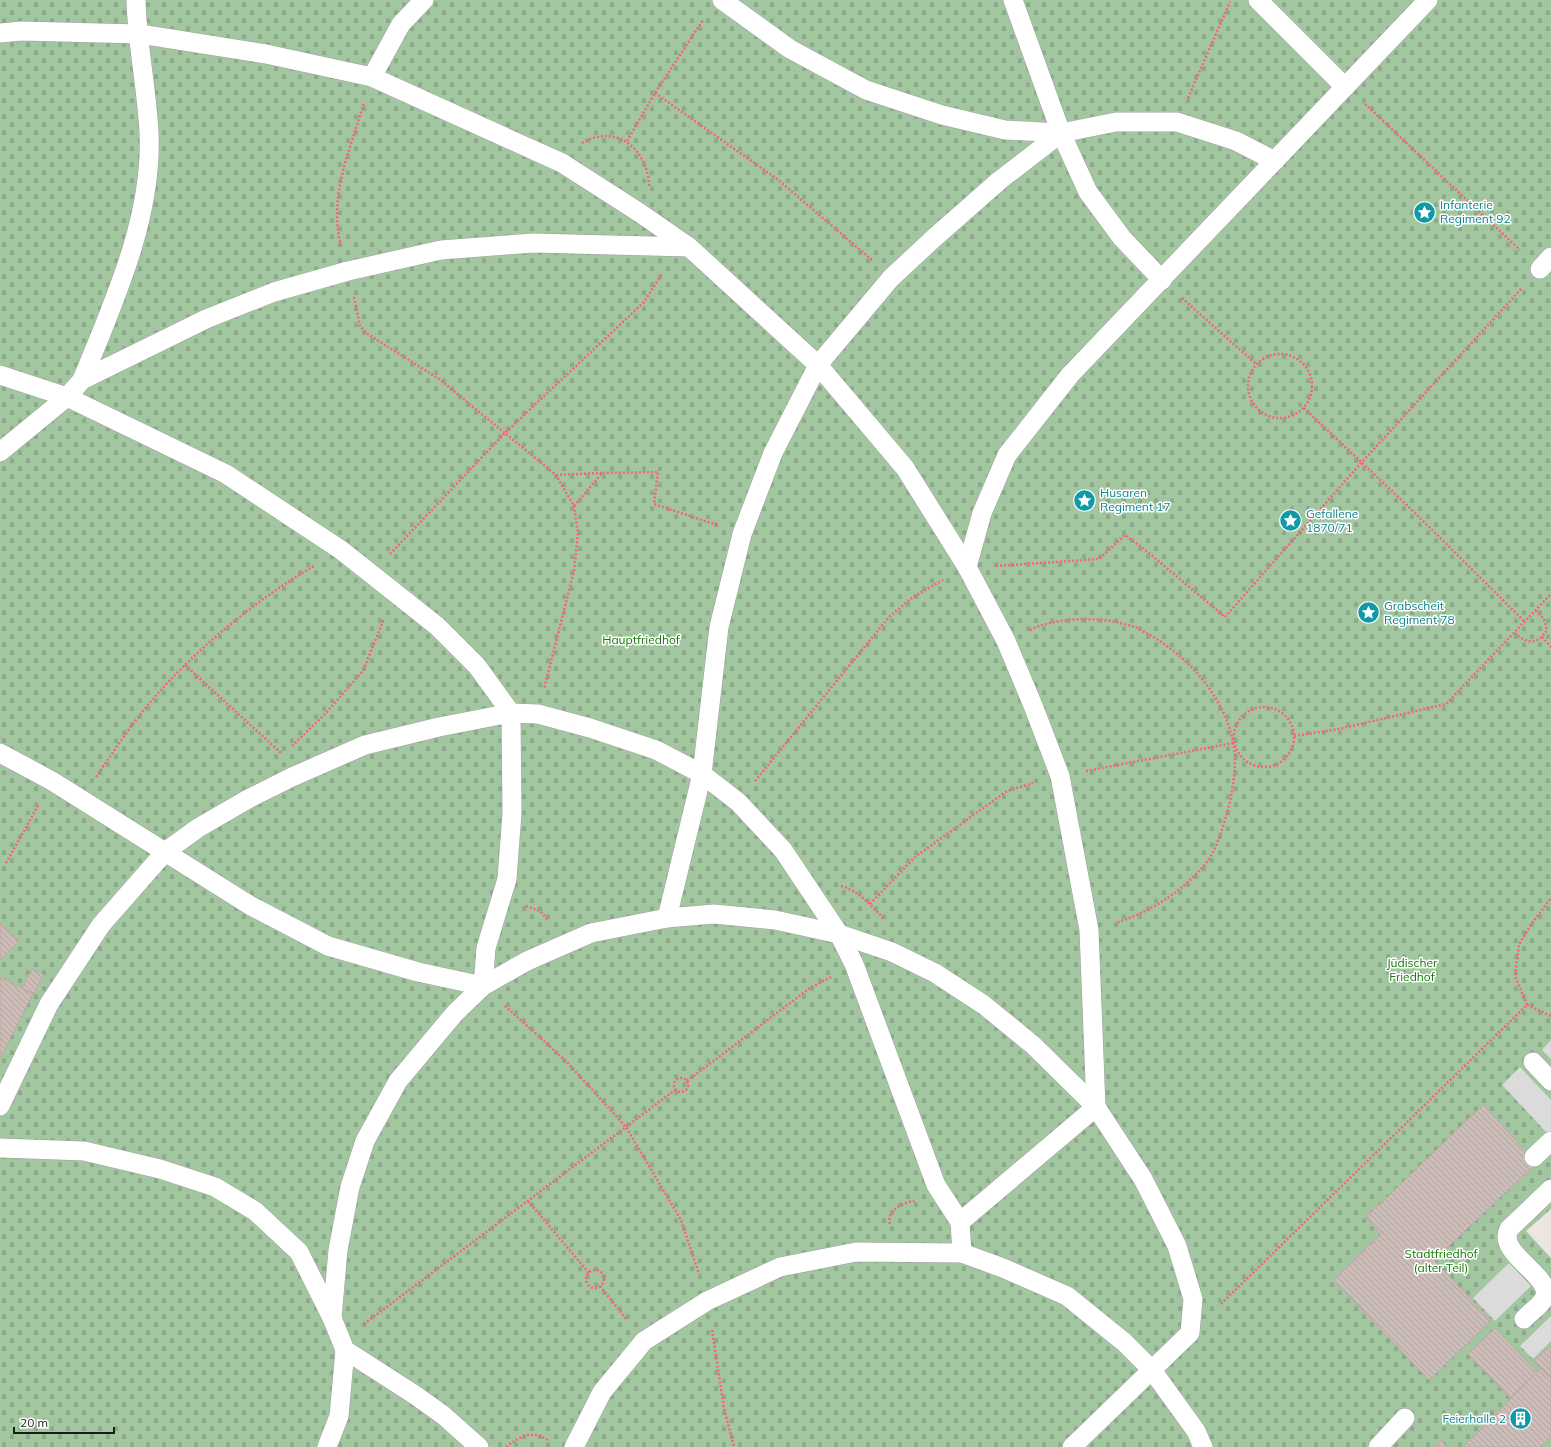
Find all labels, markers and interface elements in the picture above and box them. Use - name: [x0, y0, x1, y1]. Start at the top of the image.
- place label: Infanterie Regiment 92: [1440, 197, 1511, 226]
- place icon: Infanterie Regiment 92: [1411, 199, 1437, 225]
- place label: Husaren Regiment 17: [1100, 485, 1171, 514]
- place icon: Husaren Regiment 17: [1071, 487, 1097, 513]
- place label: Gefallene 1870/71: [1306, 506, 1358, 535]
- place icon: Gefallene 1870/71: [1278, 508, 1304, 534]
- place label: Grabscheit Regiment 78: [1384, 598, 1455, 627]
- place icon: Grabscheit Regiment 78: [1355, 600, 1381, 626]
- park label: Hauptfriedhof: [602, 632, 681, 647]
- park label: Jüdischer Friedhof: [1387, 955, 1438, 984]
- park label: Stadtfriedhof (alter Teil): [1404, 1246, 1479, 1275]
- building icon: Feierhalle 2: [1508, 1406, 1534, 1432]
- scale bar: [14, 1409, 114, 1435]
- place label: Feierhalle 2: [1442, 1411, 1506, 1426]
- text: 20 m: [20, 1415, 48, 1430]

